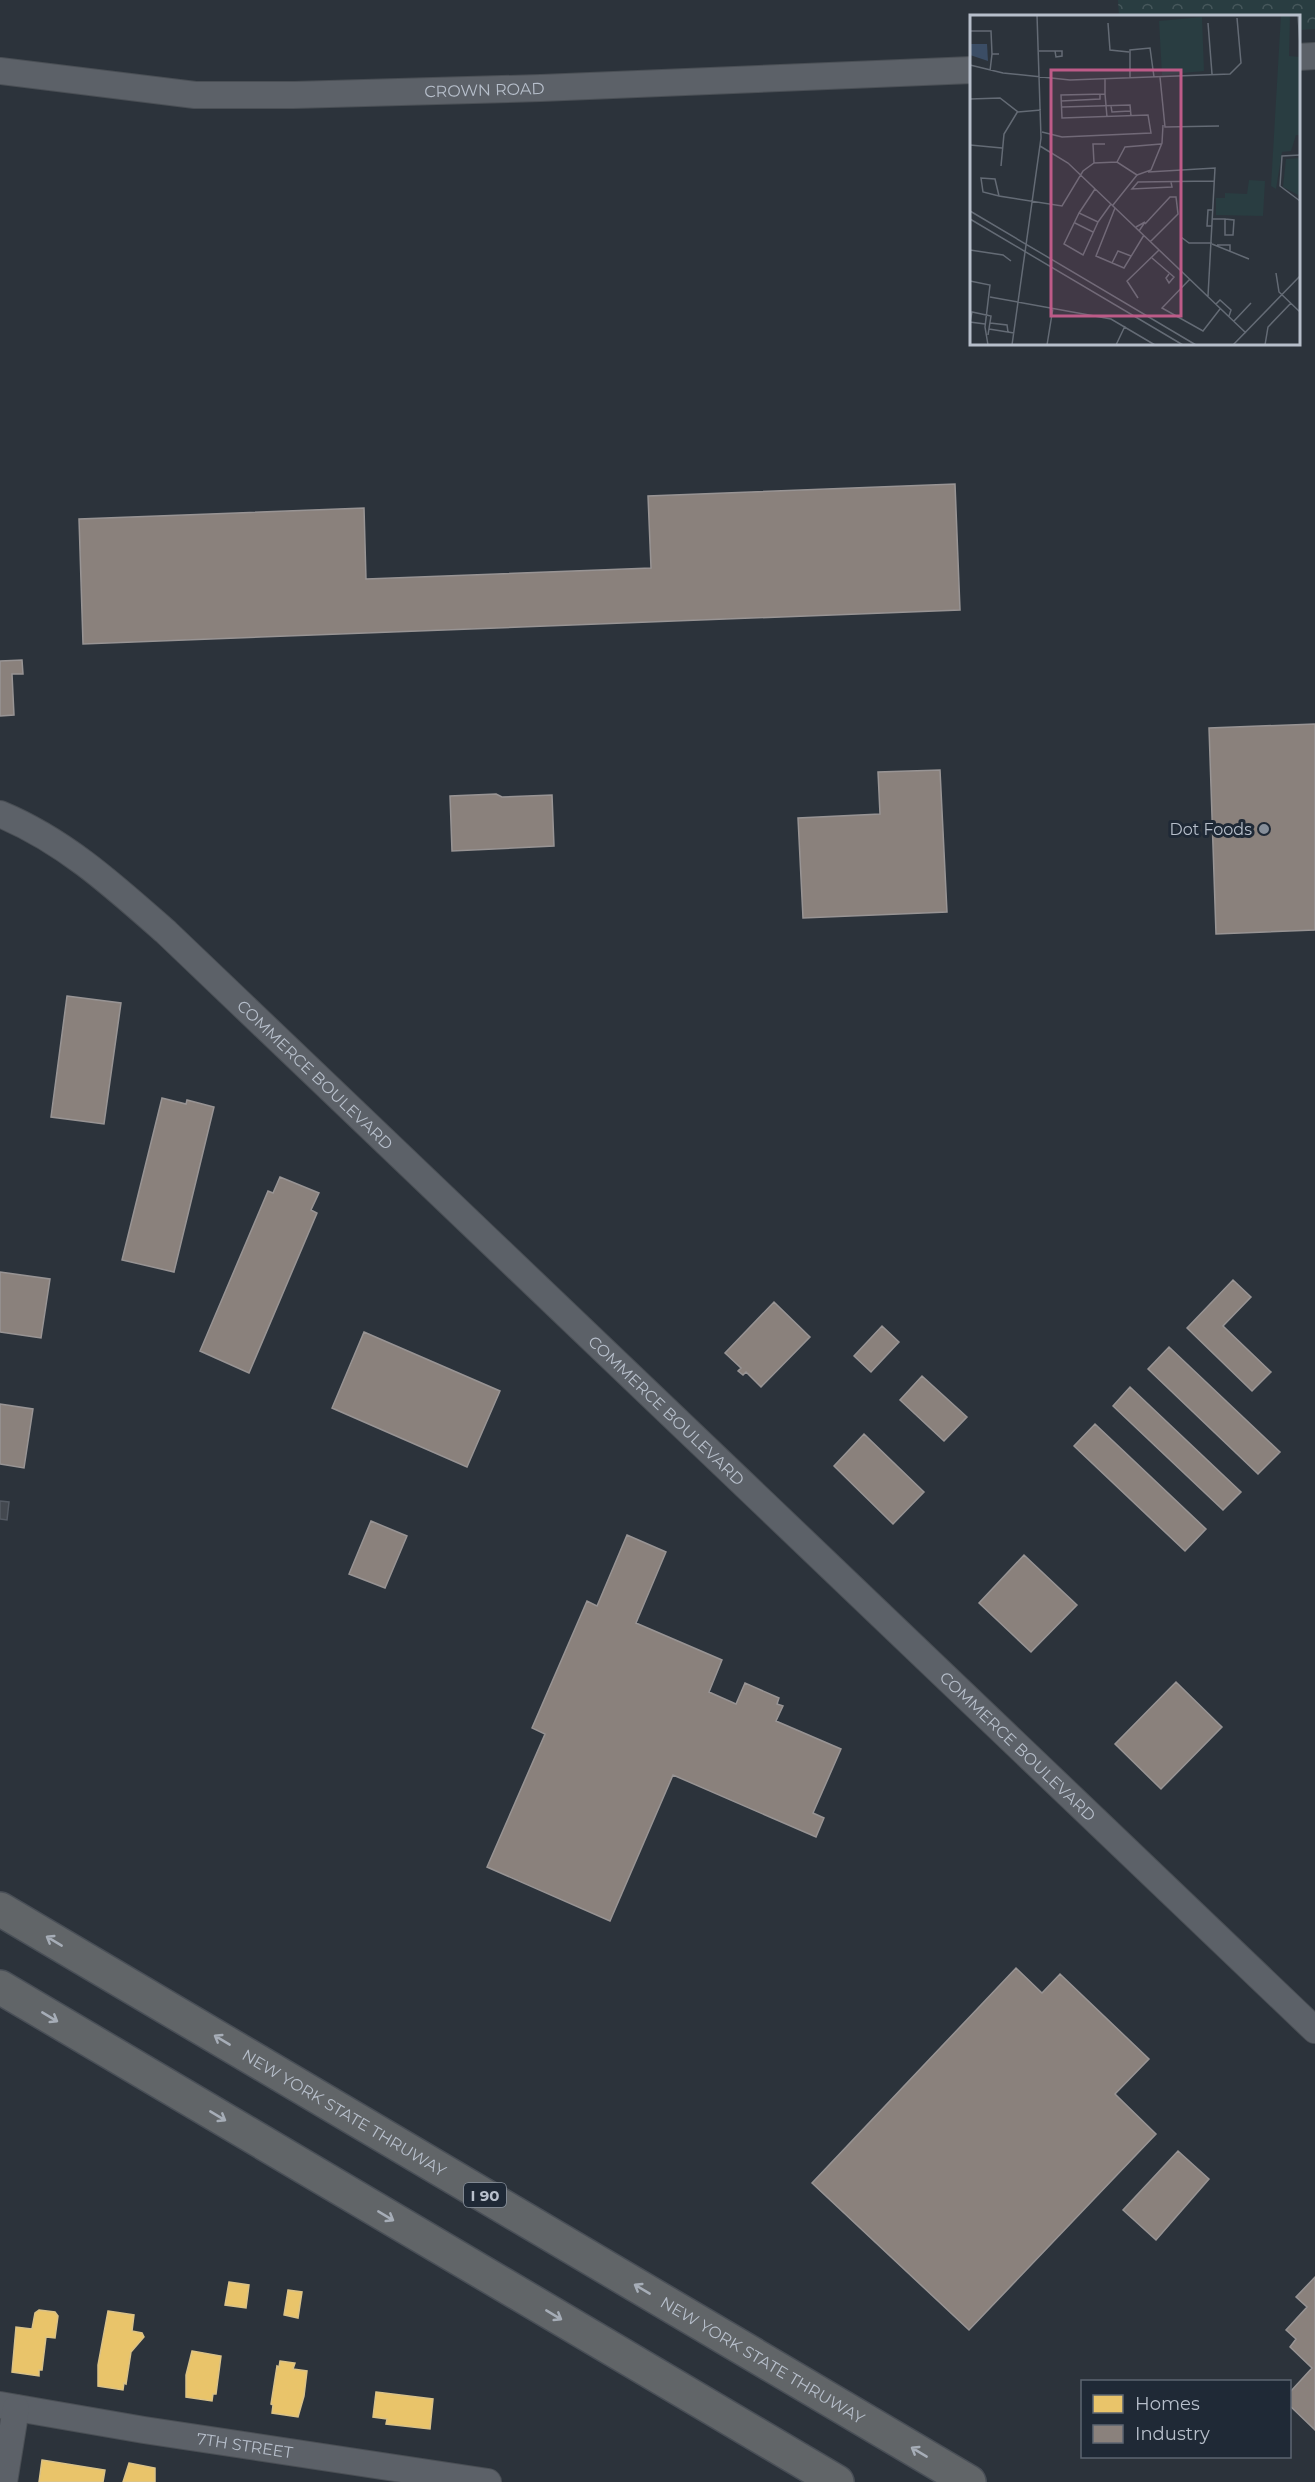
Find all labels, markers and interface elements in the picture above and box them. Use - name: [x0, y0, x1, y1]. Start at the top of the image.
- inset map: [970, 15, 1300, 345]
- street label: CROWN ROAD: [424, 78, 545, 101]
- place label: Dot Foods: [1169, 820, 1252, 839]
- marker: Dot Foods: [1257, 822, 1271, 836]
- street label: COMMERCE BOULEVARD: [233, 996, 397, 1153]
- street label: COMMERCE BOULEVARD: [585, 1331, 748, 1489]
- street label: COMMERCE BOULEVARD: [936, 1667, 1100, 1825]
- one-way arrow: [46, 1934, 63, 1946]
- one-way arrow: [41, 2011, 58, 2023]
- one-way arrow: [213, 2034, 231, 2045]
- street label: NEW YORK STATE THRUWAY: [239, 2045, 450, 2181]
- one-way arrow: [209, 2111, 226, 2123]
- road number: I 90: [464, 2183, 506, 2207]
- one-way arrow: [377, 2210, 394, 2222]
- one-way arrow: [634, 2282, 651, 2294]
- street label: NEW YORK STATE THRUWAY: [657, 2292, 869, 2428]
- one-way arrow: [545, 2310, 562, 2322]
- legend: [1081, 2380, 1291, 2458]
- text: Homes: [1135, 2393, 1200, 2415]
- text: Industry: [1135, 2423, 1210, 2445]
- street label: 7TH STREET: [195, 2429, 295, 2462]
- one-way arrow: [911, 2446, 928, 2458]

